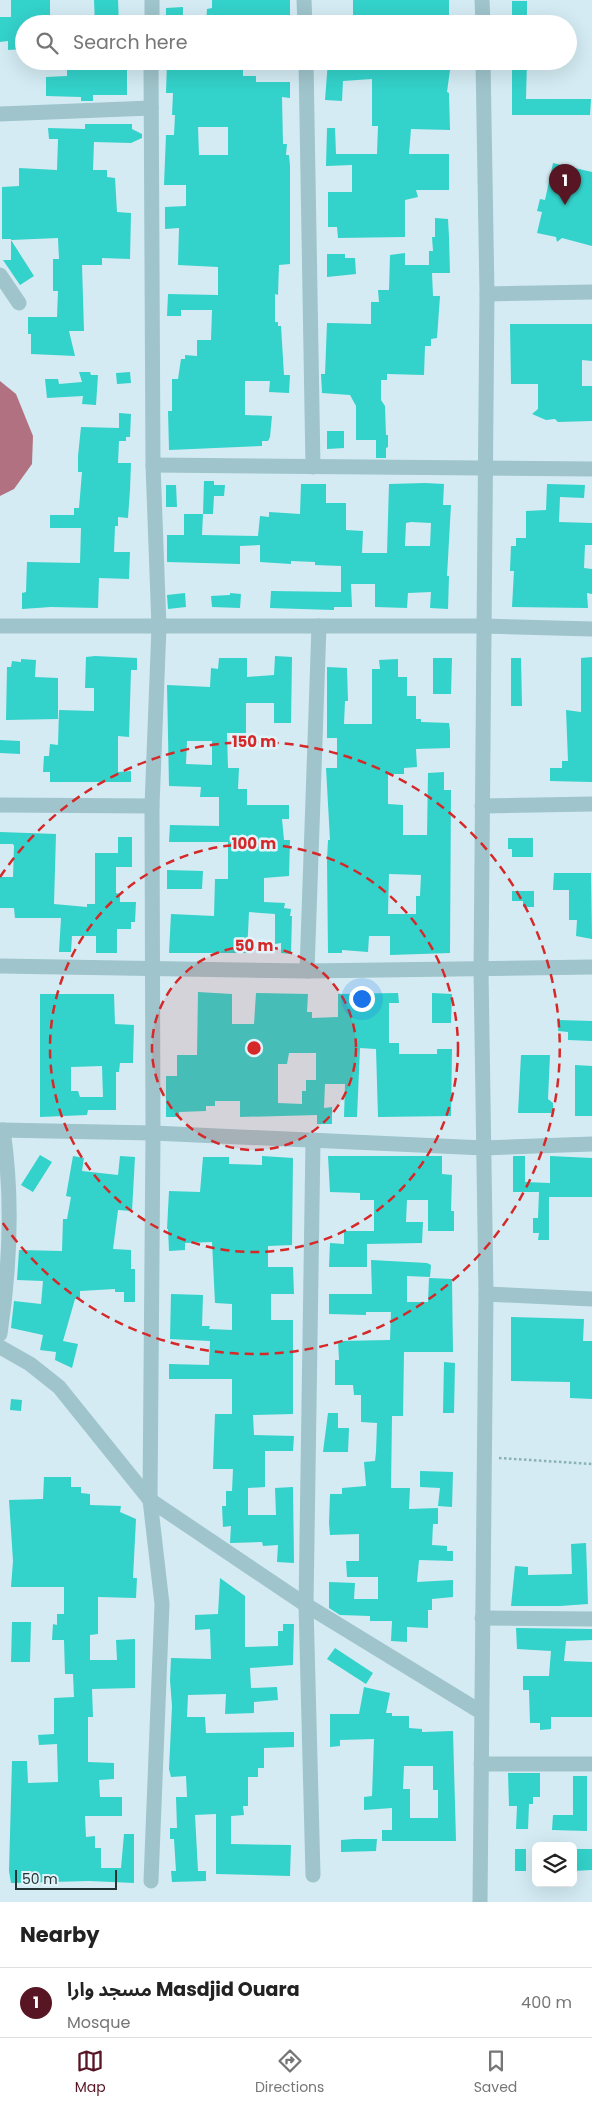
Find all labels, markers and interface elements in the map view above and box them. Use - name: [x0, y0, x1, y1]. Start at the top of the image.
- search box: [15, 15, 577, 70]
- icon: search: [33, 29, 61, 57]
- text: Search here: [73, 29, 187, 56]
- pin: 1: [549, 164, 581, 205]
- text: 150 m: [232, 731, 276, 752]
- text: 100 m: [232, 833, 276, 854]
- text: 50 m: [235, 935, 273, 956]
- your location: [349, 986, 375, 1012]
- centre of rings: [245, 1039, 263, 1057]
- map controls: [532, 1842, 577, 1887]
- button: layers: [532, 1842, 577, 1887]
- scale bar: [15, 1867, 118, 1890]
- text: 50 m: [22, 1869, 58, 1889]
- text: Nearby: [20, 1920, 100, 1949]
- text: مسجد وارا Masdjid Ouara: [67, 1976, 300, 2003]
- text: 1: [33, 1991, 39, 2014]
- text: 400 m: [521, 1991, 572, 2014]
- text: Mosque: [67, 2011, 130, 2034]
- tab: Map: [75, 2047, 106, 2098]
- tab: Directions: [255, 2047, 324, 2098]
- tab: Saved: [474, 2047, 517, 2098]

